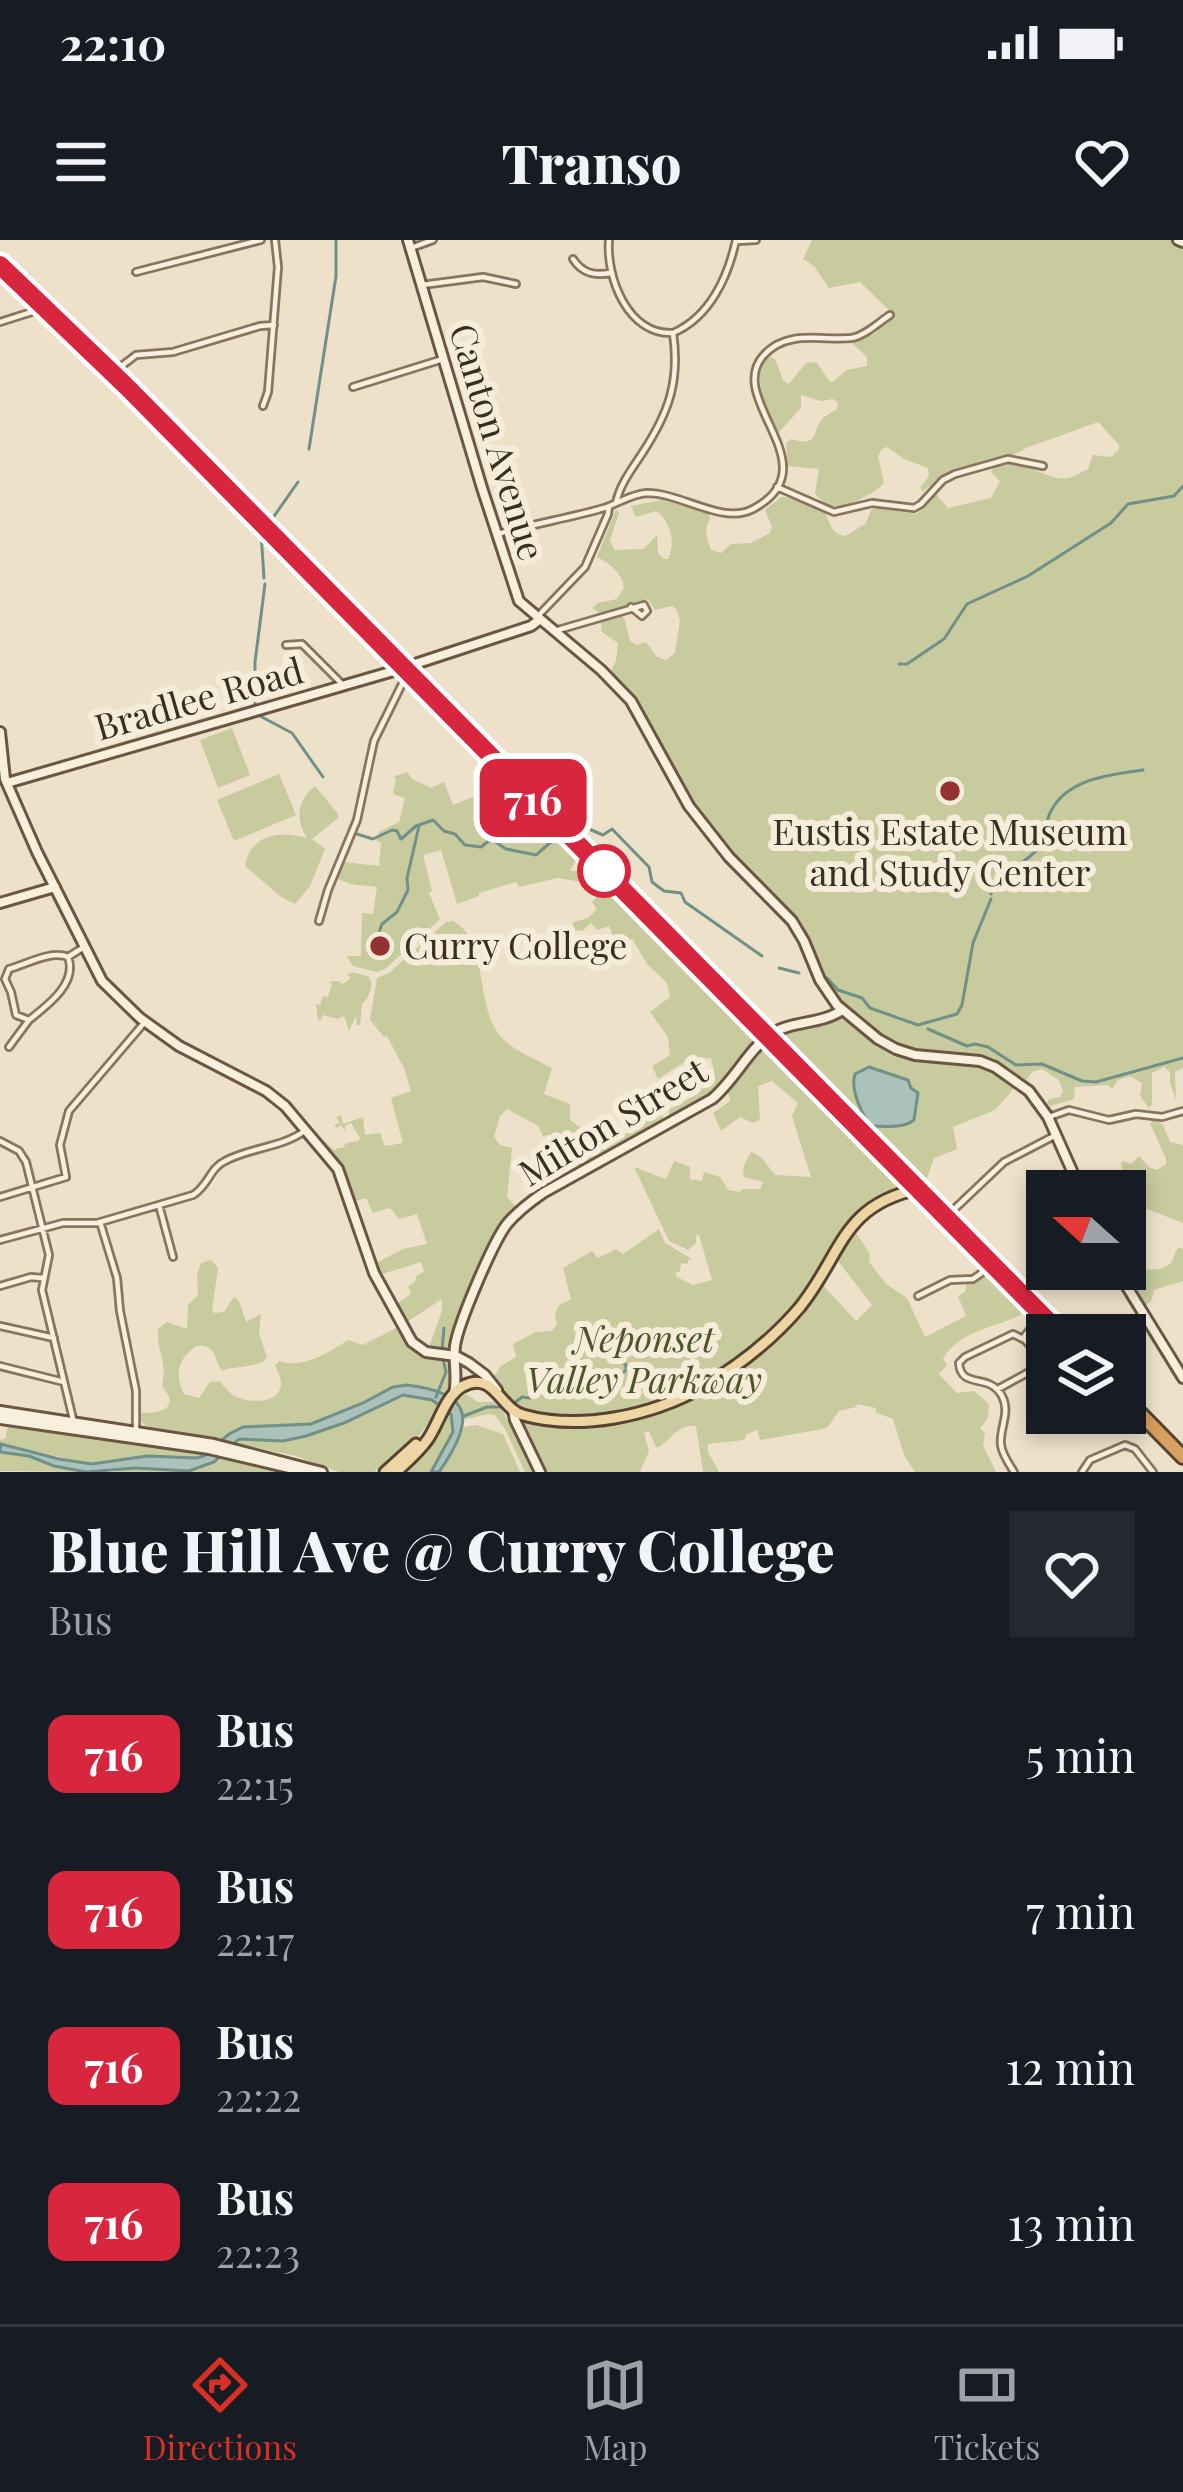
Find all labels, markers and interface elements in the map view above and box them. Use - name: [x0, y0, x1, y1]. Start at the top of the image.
- text: 22:10: [60, 12, 166, 72]
- text: Transo: [501, 126, 682, 198]
- icon: menu: [48, 129, 114, 195]
- icon: heart: [1069, 129, 1135, 195]
- street label: Canton Avenue: [440, 317, 558, 565]
- street label: Bradlee Road: [89, 644, 308, 750]
- line badge: 716: [464, 759, 602, 837]
- text: 716: [504, 770, 562, 826]
- marker: Eustis Estate Museum and Study Center: [937, 778, 963, 804]
- place label: Eustis Estate Museum and Study Center: [773, 806, 1128, 895]
- unlabelled marker: [579, 846, 629, 896]
- place label: Curry College: [404, 920, 627, 968]
- marker: Curry College: [367, 933, 393, 959]
- street label: Milton Street: [509, 1045, 716, 1195]
- north arrow: [1026, 1170, 1146, 1290]
- map controls: [1026, 1170, 1146, 1434]
- park label: Neponset Valley Parkway: [526, 1313, 762, 1402]
- button: layers: [1026, 1314, 1146, 1434]
- text: Blue Hill Ave @ Curry College: [48, 1510, 835, 1586]
- button: heart: [1009, 1511, 1135, 1637]
- text: Bus: [48, 1593, 112, 1645]
- text: Bus: [216, 1698, 294, 1758]
- text: 5 min: [1026, 1724, 1135, 1784]
- text: 716: [85, 1726, 143, 1782]
- text: 22:15: [216, 1758, 294, 1810]
- text: Bus: [216, 1854, 294, 1914]
- text: 7 min: [1026, 1880, 1135, 1940]
- text: 716: [85, 1882, 143, 1938]
- text: 22:17: [216, 1914, 294, 1966]
- text: Bus: [216, 2010, 294, 2070]
- text: 12 min: [1006, 2036, 1135, 2096]
- text: 716: [85, 2038, 143, 2094]
- text: 22:22: [216, 2070, 301, 2122]
- text: Bus: [216, 2166, 294, 2226]
- text: 13 min: [1008, 2192, 1135, 2252]
- text: 716: [85, 2194, 143, 2250]
- text: 22:23: [216, 2226, 300, 2278]
- tab: Directions: [143, 2352, 297, 2468]
- tab: Map: [582, 2352, 648, 2468]
- tab: Tickets: [934, 2352, 1040, 2468]

